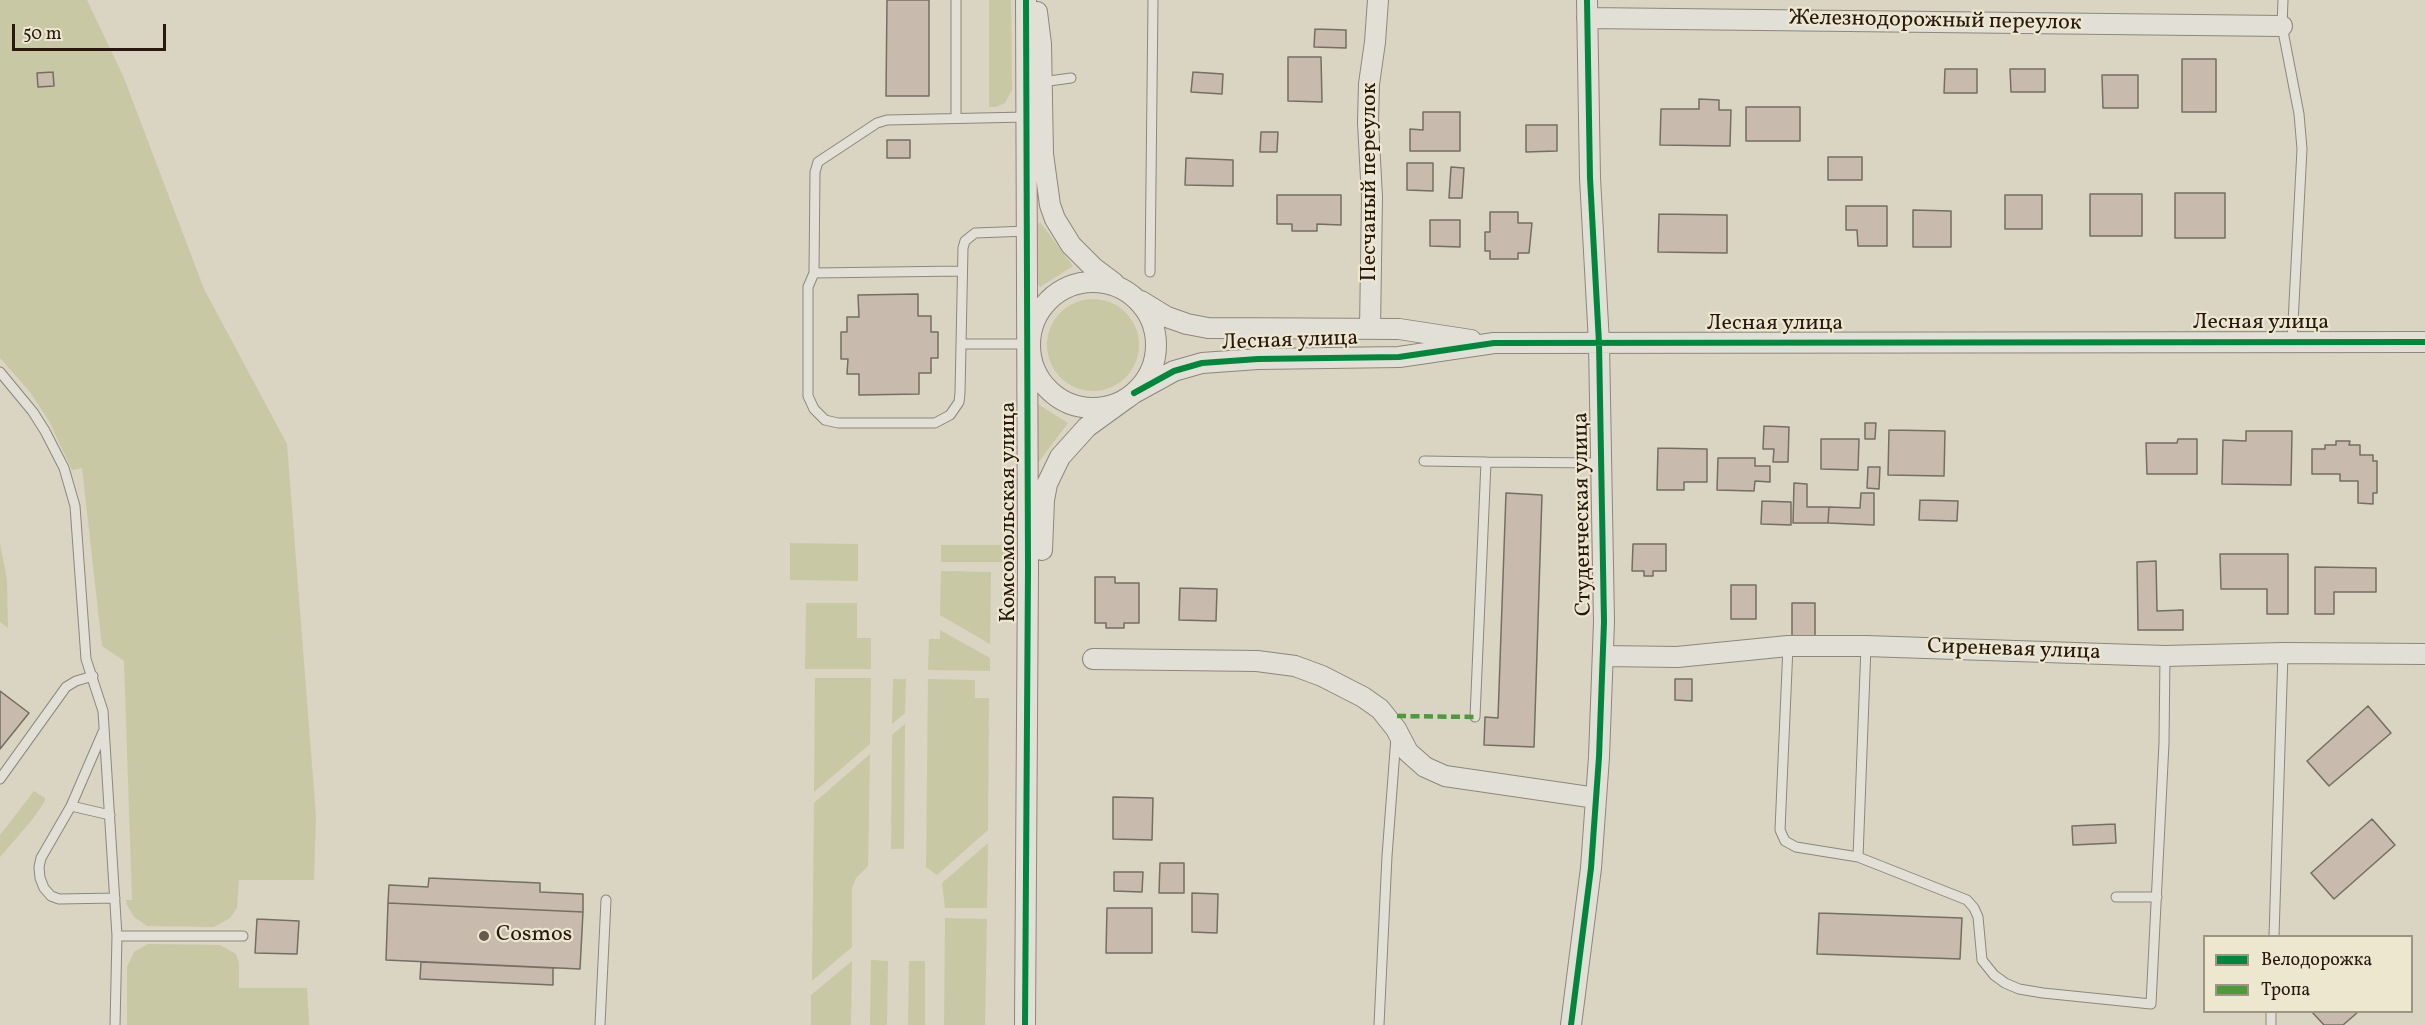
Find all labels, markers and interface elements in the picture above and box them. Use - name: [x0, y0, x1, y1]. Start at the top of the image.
- street label: Железнодорожный переулок: [1788, 6, 2082, 38]
- scale bar: [15, 12, 170, 50]
- text: 50 m: [23, 22, 62, 47]
- street label: Песчаный переулок: [1358, 82, 1384, 282]
- street label: Лесная улица: [2193, 311, 2329, 337]
- street label: Лесная улица: [1707, 312, 1843, 338]
- street label: Лесная улица: [1221, 326, 1359, 358]
- street label: Комсомольская улица: [997, 402, 1023, 622]
- street label: Студенческая улица: [1569, 412, 1599, 616]
- street label: Сиреневая улица: [1927, 635, 2101, 667]
- place label: Cosmos: [496, 923, 572, 949]
- marker: Cosmos: [477, 929, 491, 943]
- legend: [2203, 935, 2413, 1013]
- text: Велодорожка: [2261, 948, 2372, 973]
- text: Тропа: [2261, 978, 2310, 1003]

